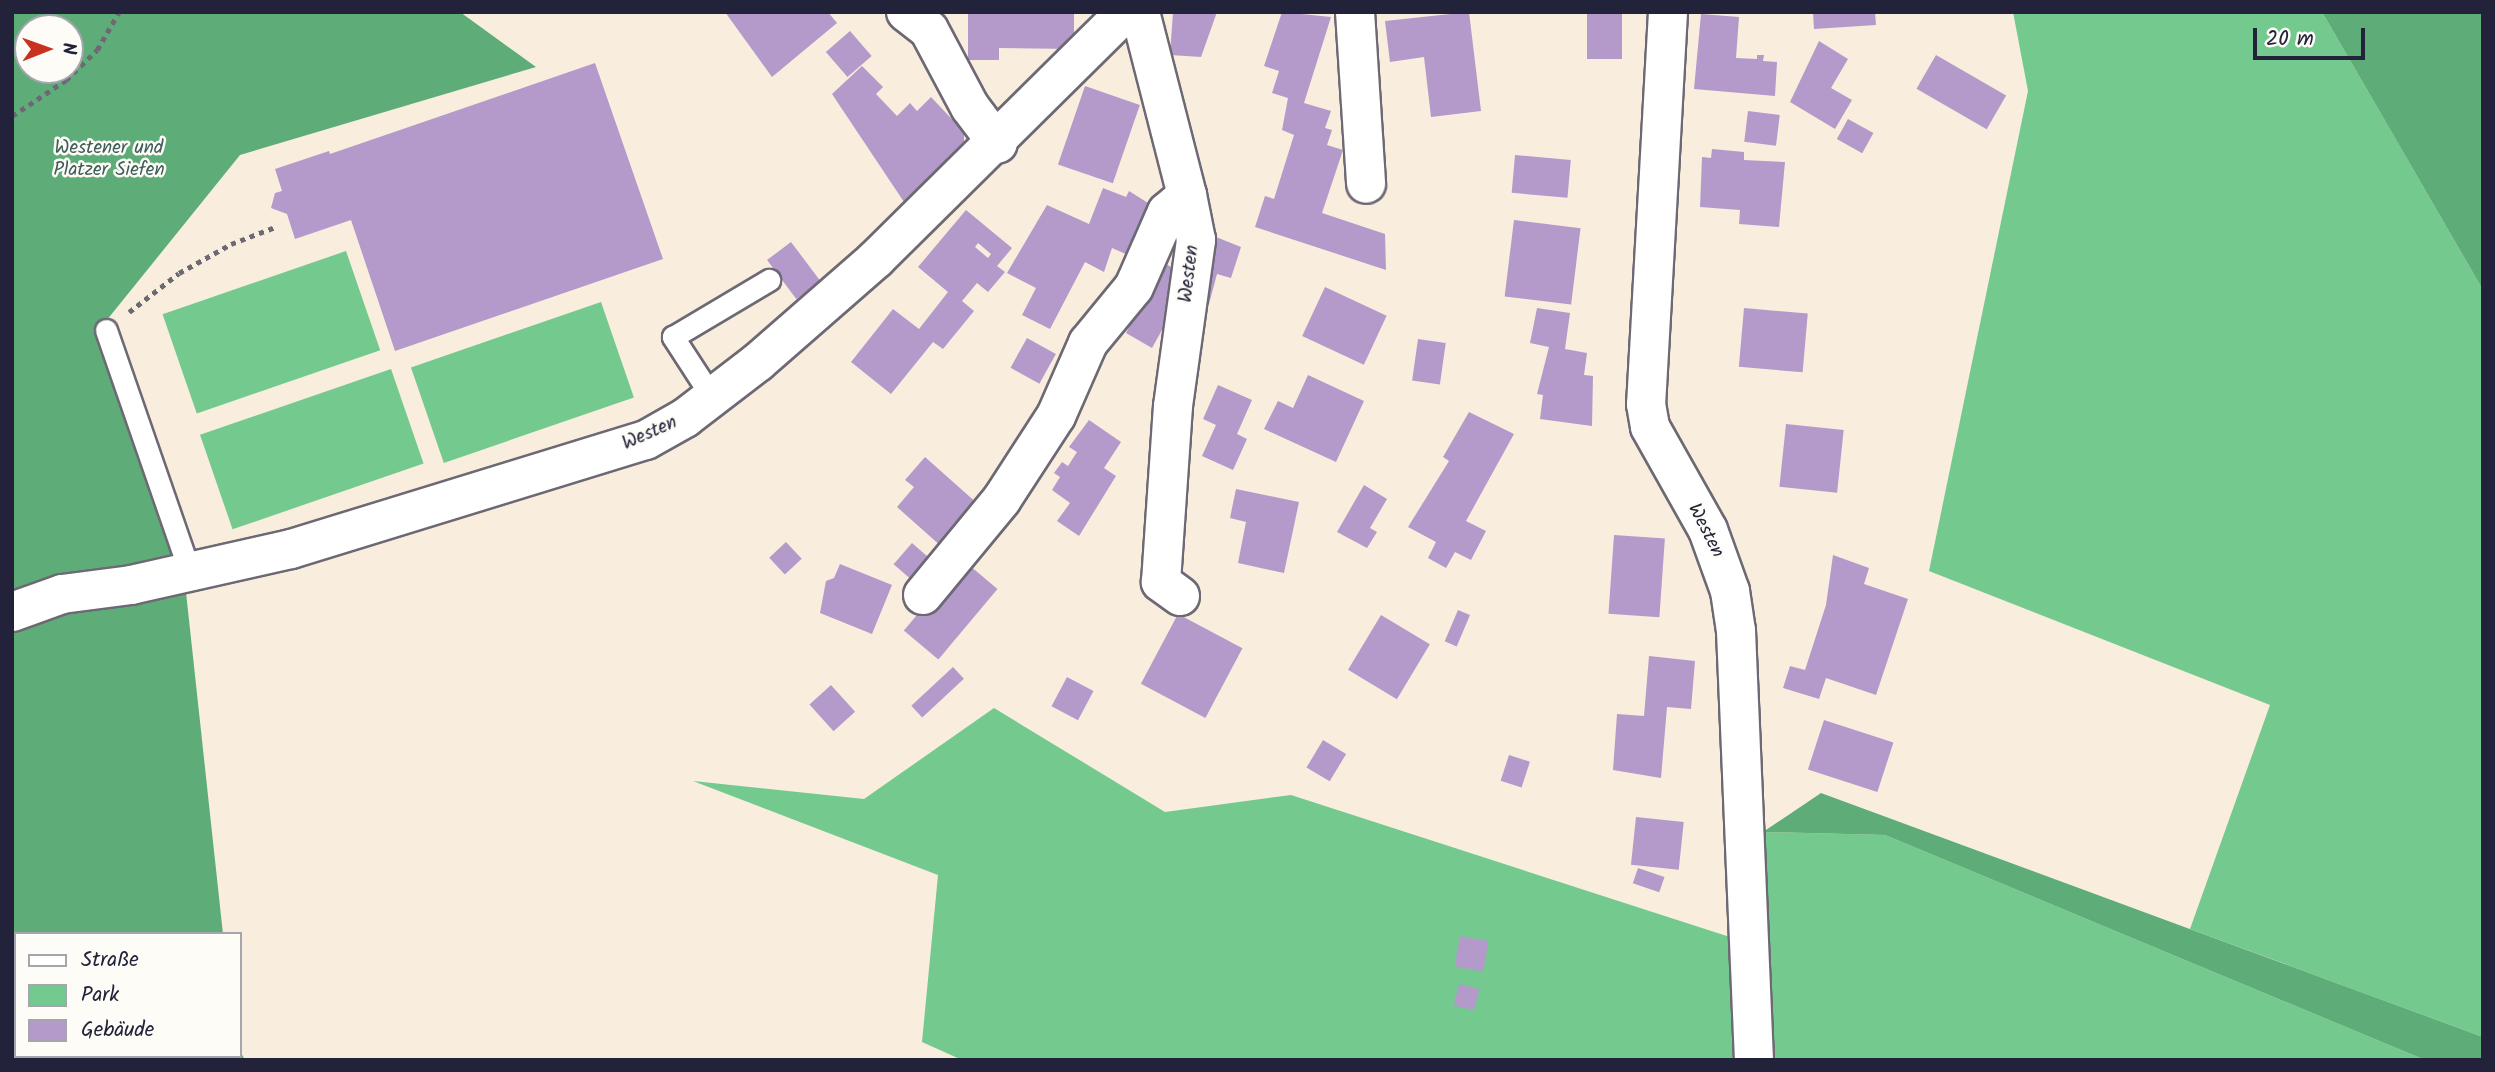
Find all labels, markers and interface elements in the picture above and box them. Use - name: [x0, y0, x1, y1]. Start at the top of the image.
- north arrow: [14, 14, 84, 84]
- scale bar: [2257, 14, 2369, 58]
- text: 20 m: [2266, 23, 2314, 56]
- text: N: [53, 42, 83, 55]
- park label: Westener und Platzer Siefen: [53, 138, 165, 182]
- street label: Westen: [1175, 244, 1205, 304]
- street label: Westen: [619, 412, 681, 456]
- street label: Westen: [1682, 500, 1728, 562]
- legend: [14, 932, 242, 1058]
- text: Straße: [81, 944, 139, 977]
- text: Park: [81, 979, 119, 1012]
- text: Gebäude: [81, 1014, 154, 1047]

